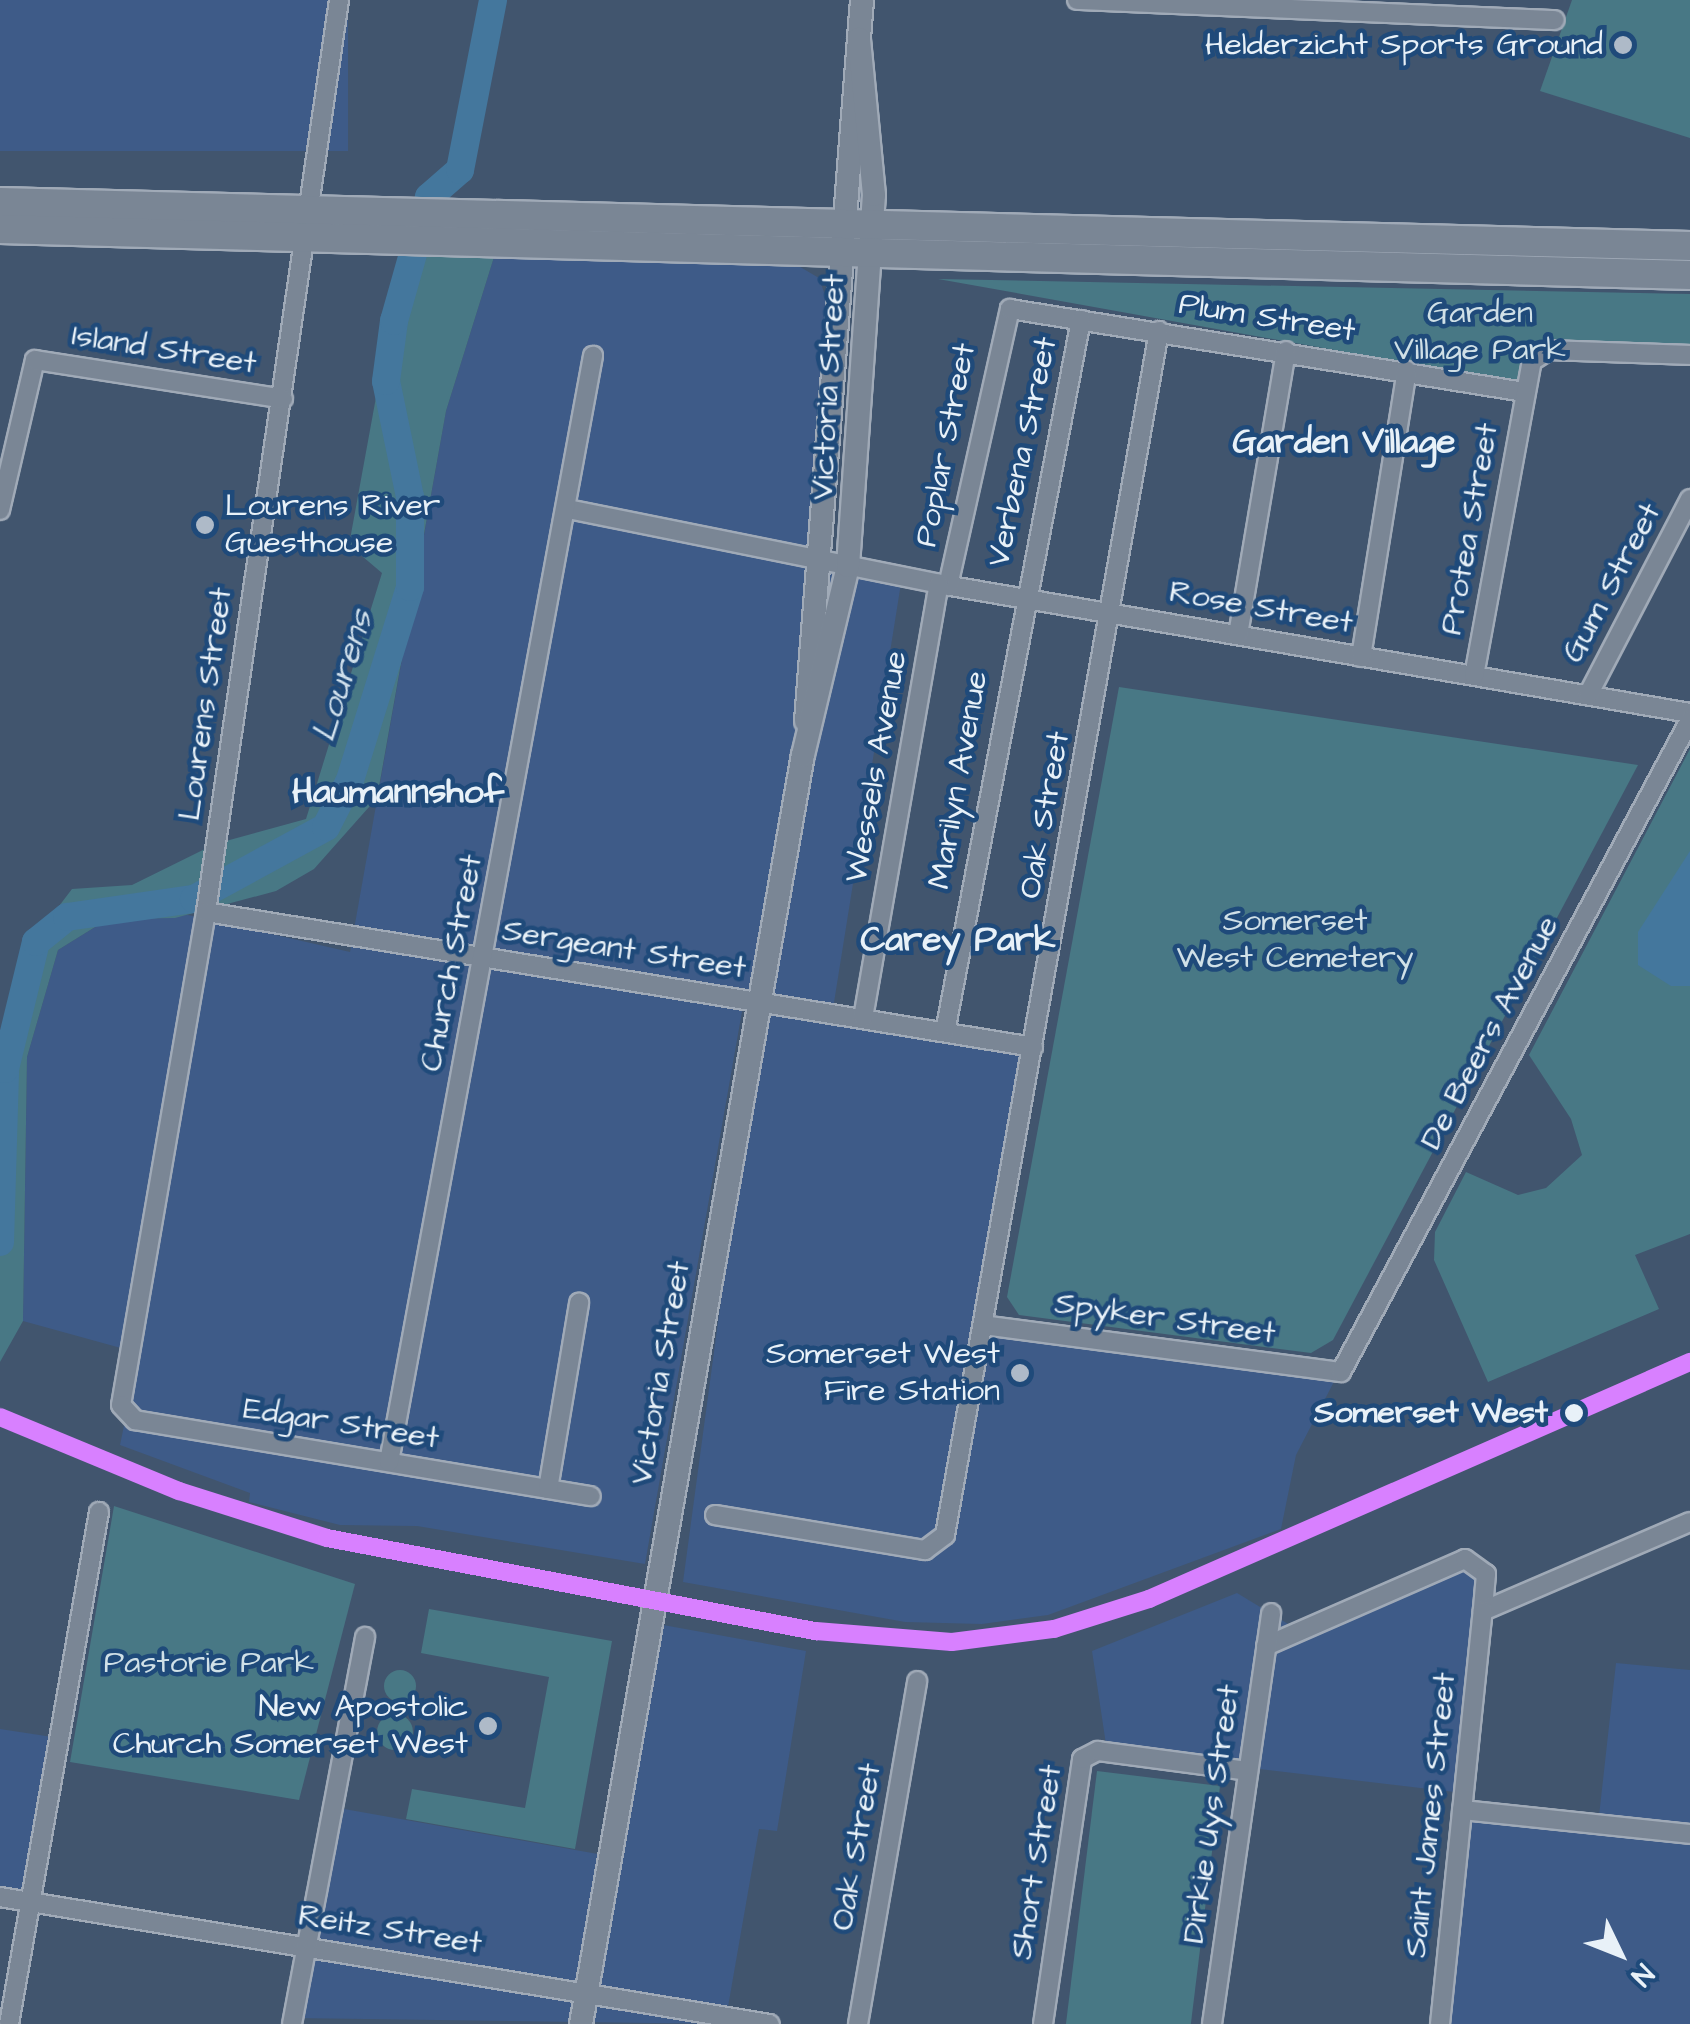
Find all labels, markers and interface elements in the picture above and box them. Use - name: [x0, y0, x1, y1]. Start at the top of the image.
- place label: Helderzicht Sports Ground: [1205, 26, 1603, 64]
- marker: Helderzicht Sports Ground: [1612, 34, 1634, 56]
- street label: Victoria Street: [804, 273, 854, 501]
- street label: Plum Street: [1176, 285, 1358, 351]
- park label: Garden Village Park: [1394, 295, 1566, 370]
- street label: Island Street: [69, 316, 259, 384]
- street label: Verbena Street: [980, 334, 1066, 570]
- street label: Poplar Street: [907, 340, 985, 550]
- street label: Protea Street: [1433, 420, 1507, 638]
- district label: Garden Village: [1233, 421, 1455, 463]
- place label: Lourens River Guesthouse: [225, 488, 440, 563]
- street label: Gum Street: [1554, 497, 1670, 669]
- marker: Lourens River Guesthouse: [194, 514, 216, 536]
- street label: Rose Street: [1166, 573, 1356, 643]
- street label: Lourens Street: [171, 585, 241, 823]
- water label: Lourens: [303, 605, 383, 747]
- street label: Wessels Avenue: [838, 648, 916, 886]
- street label: Marilyn Avenue: [921, 668, 997, 892]
- street label: Oak Street: [1011, 728, 1079, 902]
- district label: Haumannshof: [292, 771, 504, 813]
- street label: Church Street: [412, 851, 492, 1075]
- park label: Somerset West Cemetery: [1177, 903, 1413, 978]
- street label: De Beers Avenue: [1412, 910, 1568, 1156]
- street label: Sergeant Street: [499, 912, 749, 988]
- district label: Carey Park: [861, 919, 1055, 961]
- street label: Victoria Street: [622, 1258, 700, 1488]
- street label: Spyker Street: [1052, 1285, 1278, 1353]
- place label: Somerset West Fire Station: [766, 1336, 1000, 1411]
- marker: Somerset West Fire Station: [1009, 1362, 1031, 1384]
- street label: Edgar Street: [241, 1390, 441, 1458]
- place label: Somerset West: [1314, 1394, 1548, 1432]
- marker: Somerset West: [1557, 1396, 1591, 1430]
- park label: Pastorie Park: [104, 1644, 314, 1682]
- street label: Saint James Street: [1397, 1671, 1465, 1959]
- street label: Dirkie Uys Street: [1175, 1682, 1249, 1946]
- place label: New Apostolic Church Somerset West: [113, 1689, 468, 1764]
- marker: New Apostolic Church Somerset West: [477, 1715, 499, 1737]
- street label: Oak Street: [823, 1760, 891, 1934]
- street label: Short Street: [1003, 1762, 1071, 1962]
- street label: Reitz Street: [295, 1897, 485, 1963]
- north arrow: [1570, 1904, 1670, 2004]
- text: N: [1622, 1955, 1663, 1995]

